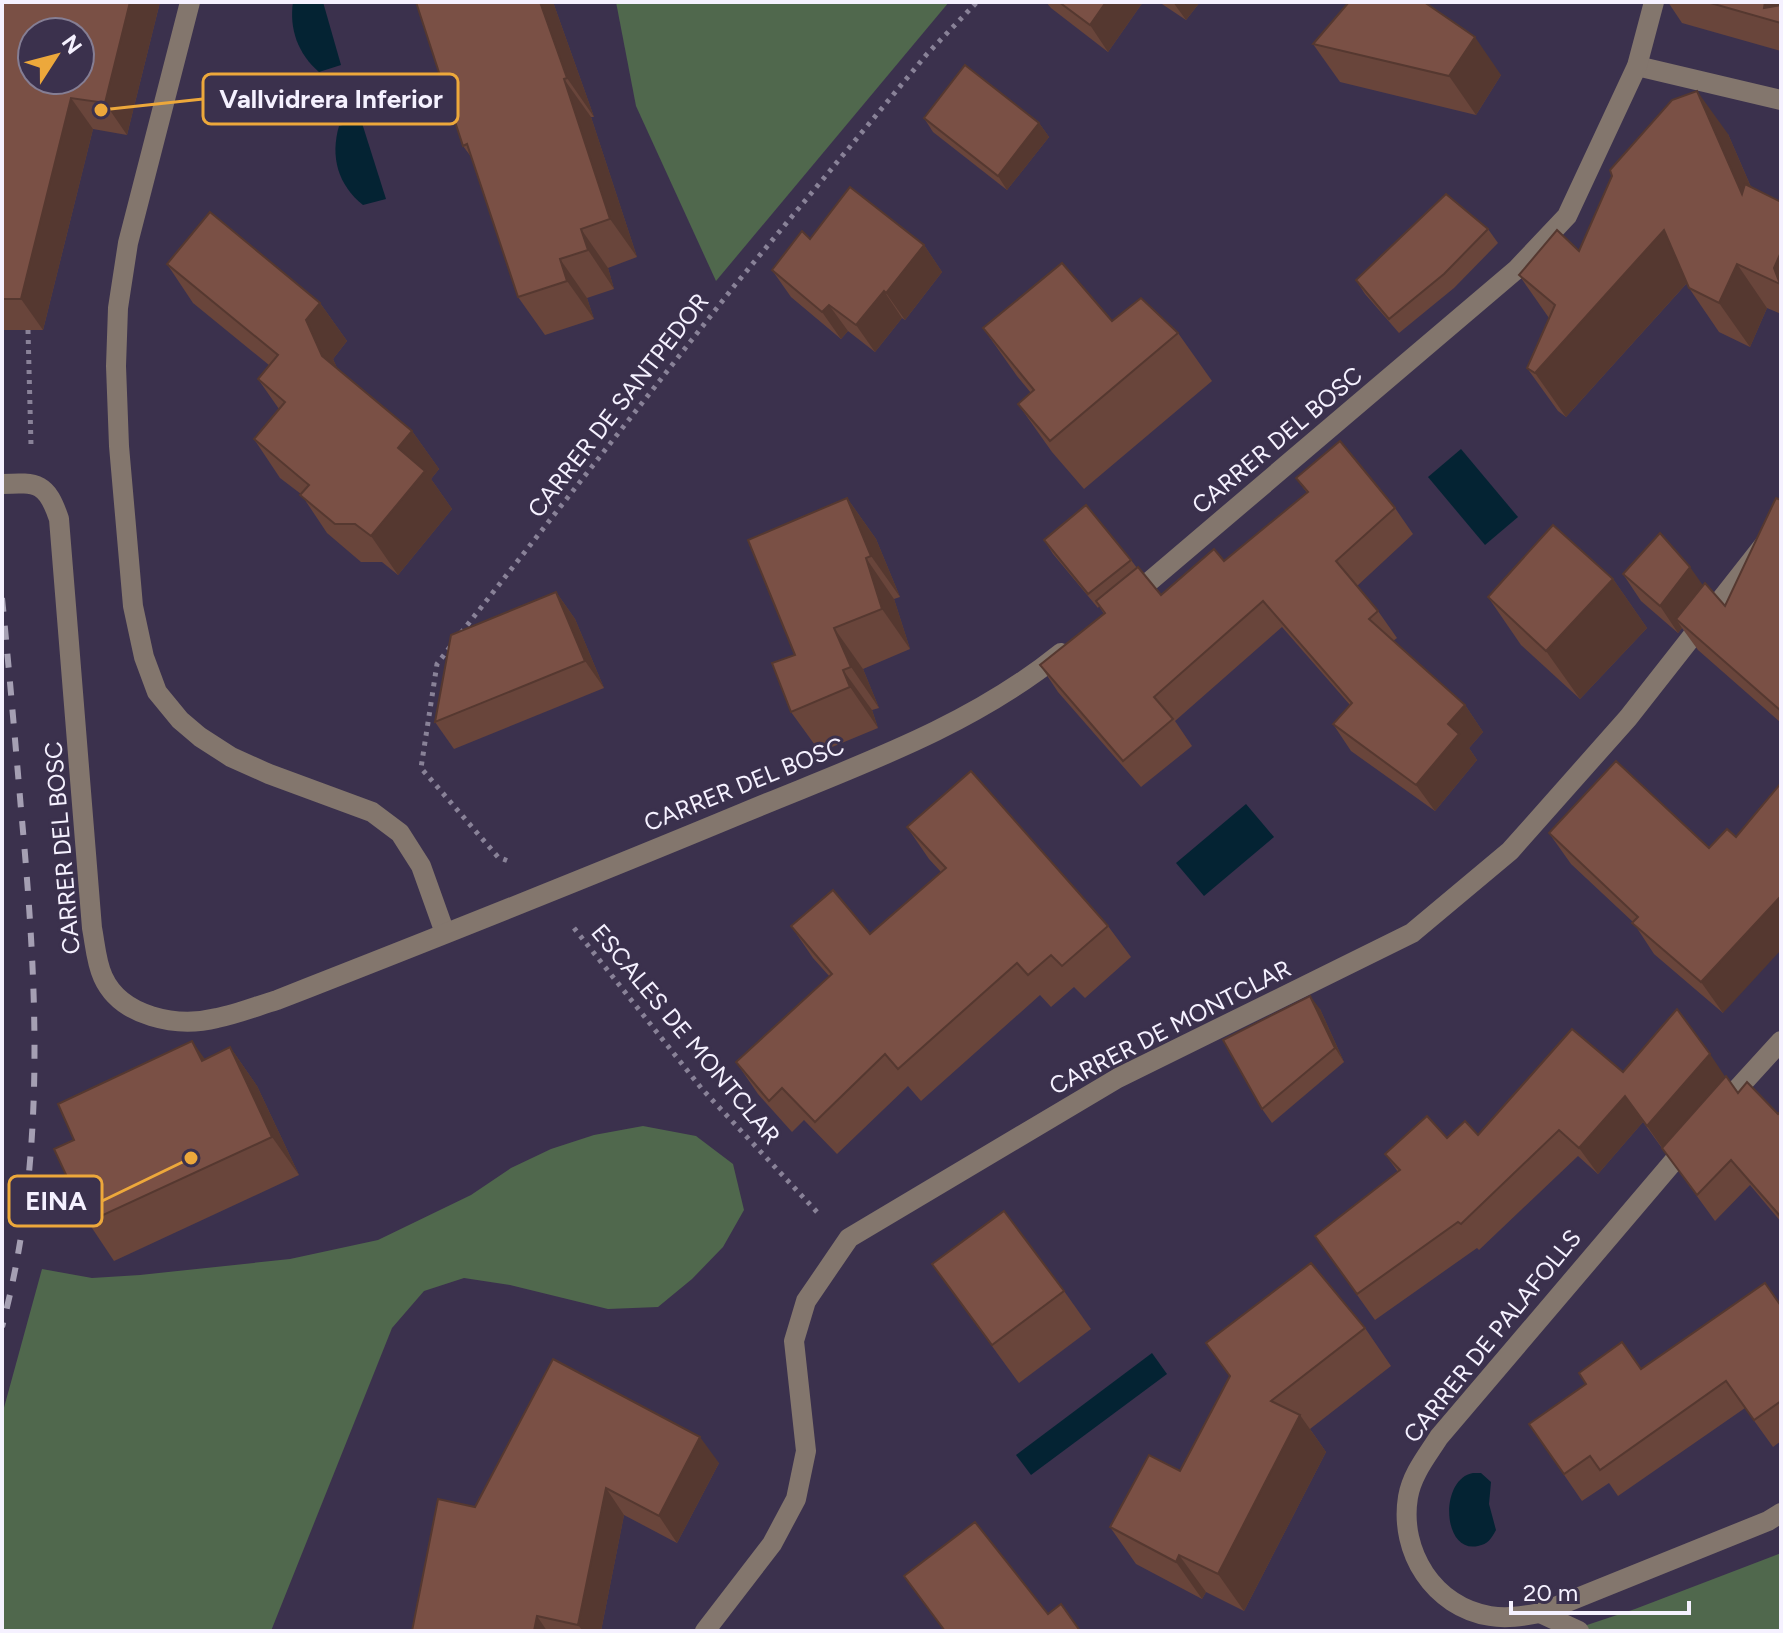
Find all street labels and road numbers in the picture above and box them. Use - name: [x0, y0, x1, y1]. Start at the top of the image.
- street label: CARRER DE SANTPEDOR: [521, 287, 715, 523]
- street label: CARRER DEL BOSC: [1186, 360, 1368, 520]
- street label: CARRER DEL BOSC: [640, 731, 848, 837]
- street label: CARRER DEL BOSC: [38, 741, 86, 955]
- street label: ESCALES DE MONTCLAR: [585, 918, 787, 1150]
- street label: CARRER DE MONTCLAR: [1044, 953, 1296, 1101]
- street label: CARRER DE PALAFOLLS: [1397, 1224, 1587, 1448]

